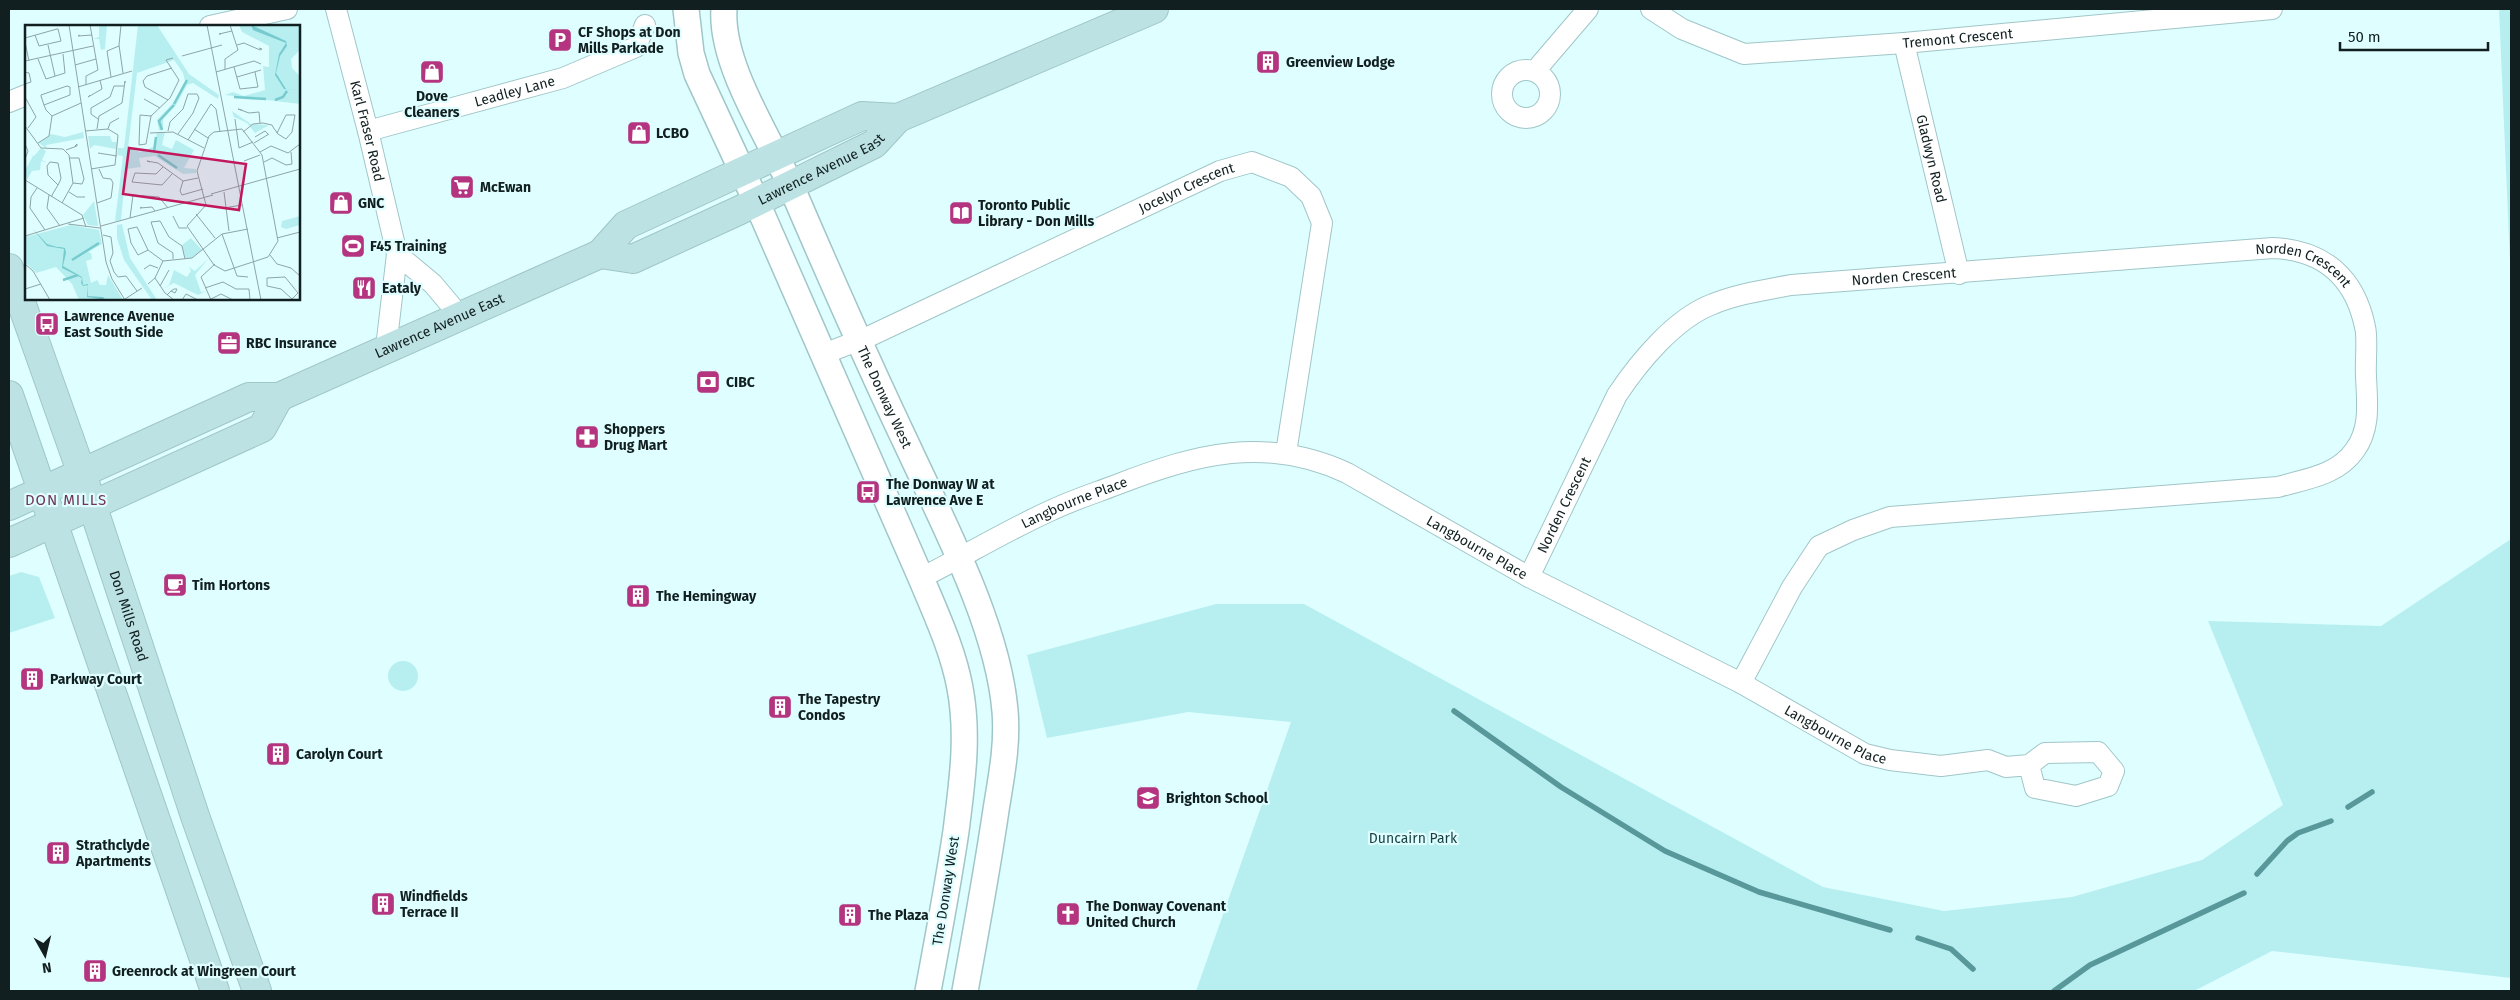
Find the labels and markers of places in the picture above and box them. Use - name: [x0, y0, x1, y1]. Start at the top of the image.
- place label: CF Shops at Don Mills Parkade: [578, 24, 681, 57]
- parking icon: CF Shops at Don Mills Parkade: [547, 27, 573, 53]
- building icon: Greenview Lodge: [1255, 49, 1281, 75]
- place label: Greenview Lodge: [1286, 54, 1395, 71]
- shop icon: Dove Cleaners: [419, 59, 445, 85]
- place label: Dove Cleaners: [404, 88, 460, 121]
- shop icon: LCBO: [626, 120, 652, 146]
- place label: LCBO: [656, 125, 689, 142]
- supermarket icon: McEwan: [449, 174, 475, 200]
- place label: McEwan: [480, 179, 531, 196]
- shop icon: GNC: [328, 190, 354, 216]
- place label: GNC: [358, 195, 384, 212]
- place label: Toronto Public Library - Don Mills: [978, 197, 1094, 230]
- library icon: Toronto Public Library - Don Mills: [948, 200, 974, 226]
- sports icon: F45 Training: [340, 233, 366, 259]
- place label: F45 Training: [370, 238, 447, 255]
- restaurant icon: Eataly: [351, 275, 377, 301]
- place label: Eataly: [382, 280, 422, 297]
- place label: Lawrence Avenue East South Side: [64, 308, 175, 341]
- bus stop icon: Lawrence Avenue East South Side: [34, 311, 60, 337]
- office icon: RBC Insurance: [216, 330, 242, 356]
- place label: RBC Insurance: [246, 335, 337, 352]
- bank icon: CIBC: [695, 369, 721, 395]
- place label: CIBC: [726, 374, 755, 391]
- place label: Shoppers Drug Mart: [604, 421, 668, 454]
- pharmacy icon: Shoppers Drug Mart: [574, 424, 600, 450]
- place label: The Donway W at Lawrence Ave E: [886, 476, 995, 509]
- bus stop icon: The Donway W at Lawrence Ave E: [855, 479, 881, 505]
- cafe icon: Tim Hortons: [162, 572, 188, 598]
- place label: Tim Hortons: [192, 577, 270, 594]
- building icon: The Hemingway: [625, 583, 651, 609]
- place label: The Hemingway: [656, 588, 757, 605]
- building icon: Parkway Court: [19, 666, 45, 692]
- place label: Parkway Court: [50, 671, 143, 688]
- place label: The Tapestry Condos: [798, 691, 881, 724]
- building icon: The Tapestry Condos: [767, 694, 793, 720]
- building icon: Carolyn Court: [265, 741, 291, 767]
- place label: Carolyn Court: [296, 746, 383, 763]
- school or university icon: Brighton School: [1135, 785, 1161, 811]
- place label: Brighton School: [1166, 790, 1269, 807]
- place label: Strathclyde Apartments: [75, 837, 151, 870]
- building icon: Strathclyde Apartments: [45, 840, 71, 866]
- place label: Windfields Terrace II: [400, 888, 468, 921]
- building icon: Windfields Terrace II: [370, 891, 396, 917]
- place label: The Donway Covenant United Church: [1086, 898, 1227, 931]
- church icon: The Donway Covenant United Church: [1055, 901, 1081, 927]
- building icon: The Plaza: [837, 902, 863, 928]
- place label: The Plaza: [868, 907, 929, 924]
- building icon: Greenrock at Wingreen Court: [82, 958, 108, 984]
- place label: Greenrock at Wingreen Court: [112, 963, 296, 980]

